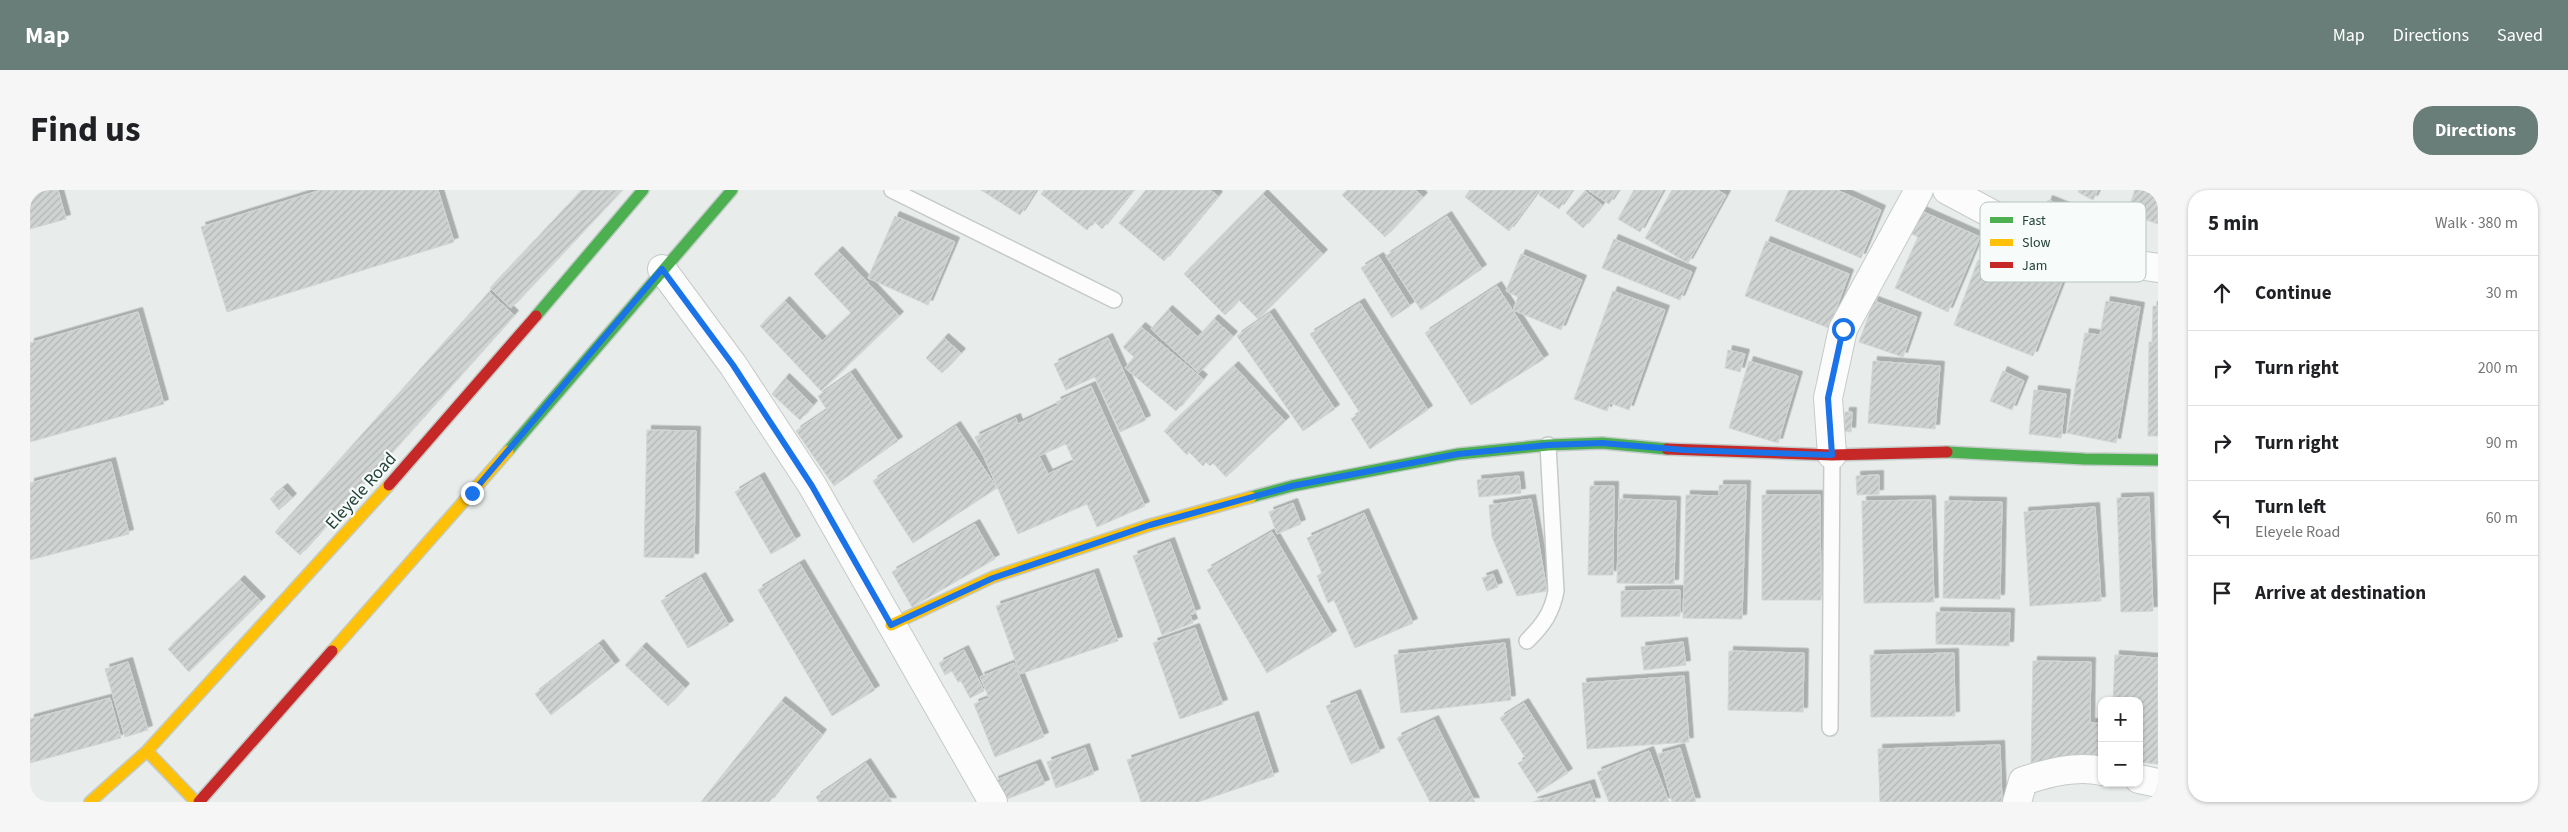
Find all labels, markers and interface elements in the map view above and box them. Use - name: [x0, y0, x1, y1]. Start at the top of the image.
- text: Map: [25, 18, 70, 53]
- text: Map: [2333, 23, 2365, 48]
- text: Directions: [2393, 23, 2469, 48]
- text: Saved: [2497, 23, 2543, 48]
- text: Find us: [30, 105, 140, 155]
- button: Directions: [2413, 106, 2538, 155]
- legend: [1980, 202, 2146, 282]
- text: 5 min: [2208, 208, 2259, 238]
- text: Fast: [2022, 211, 2046, 231]
- text: Walk · 380 m: [2435, 212, 2518, 234]
- text: Slow: [2022, 233, 2051, 253]
- text: Jam: [2022, 256, 2047, 276]
- icon: ahead: [2208, 279, 2236, 307]
- text: Continue: [2255, 280, 2332, 307]
- text: 30 m: [2486, 282, 2518, 304]
- route start: [1832, 318, 1855, 341]
- icon: right: [2208, 354, 2236, 382]
- text: Turn right: [2255, 355, 2339, 382]
- text: 200 m: [2478, 357, 2518, 379]
- icon: right: [2208, 429, 2236, 457]
- text: Turn right: [2255, 430, 2339, 457]
- text: 90 m: [2486, 432, 2518, 454]
- street label: Eleyele Road: [320, 447, 402, 535]
- route end: [461, 482, 484, 505]
- text: Turn left: [2255, 494, 2326, 521]
- icon: left: [2208, 504, 2236, 532]
- text: 60 m: [2486, 507, 2518, 529]
- text: Eleyele Road: [2255, 521, 2340, 543]
- icon: arrive: [2208, 579, 2236, 607]
- text: Arrive at destination: [2255, 580, 2426, 607]
- map controls: [2098, 697, 2143, 787]
- button: +: [2098, 697, 2143, 742]
- button: −: [2098, 742, 2143, 787]

